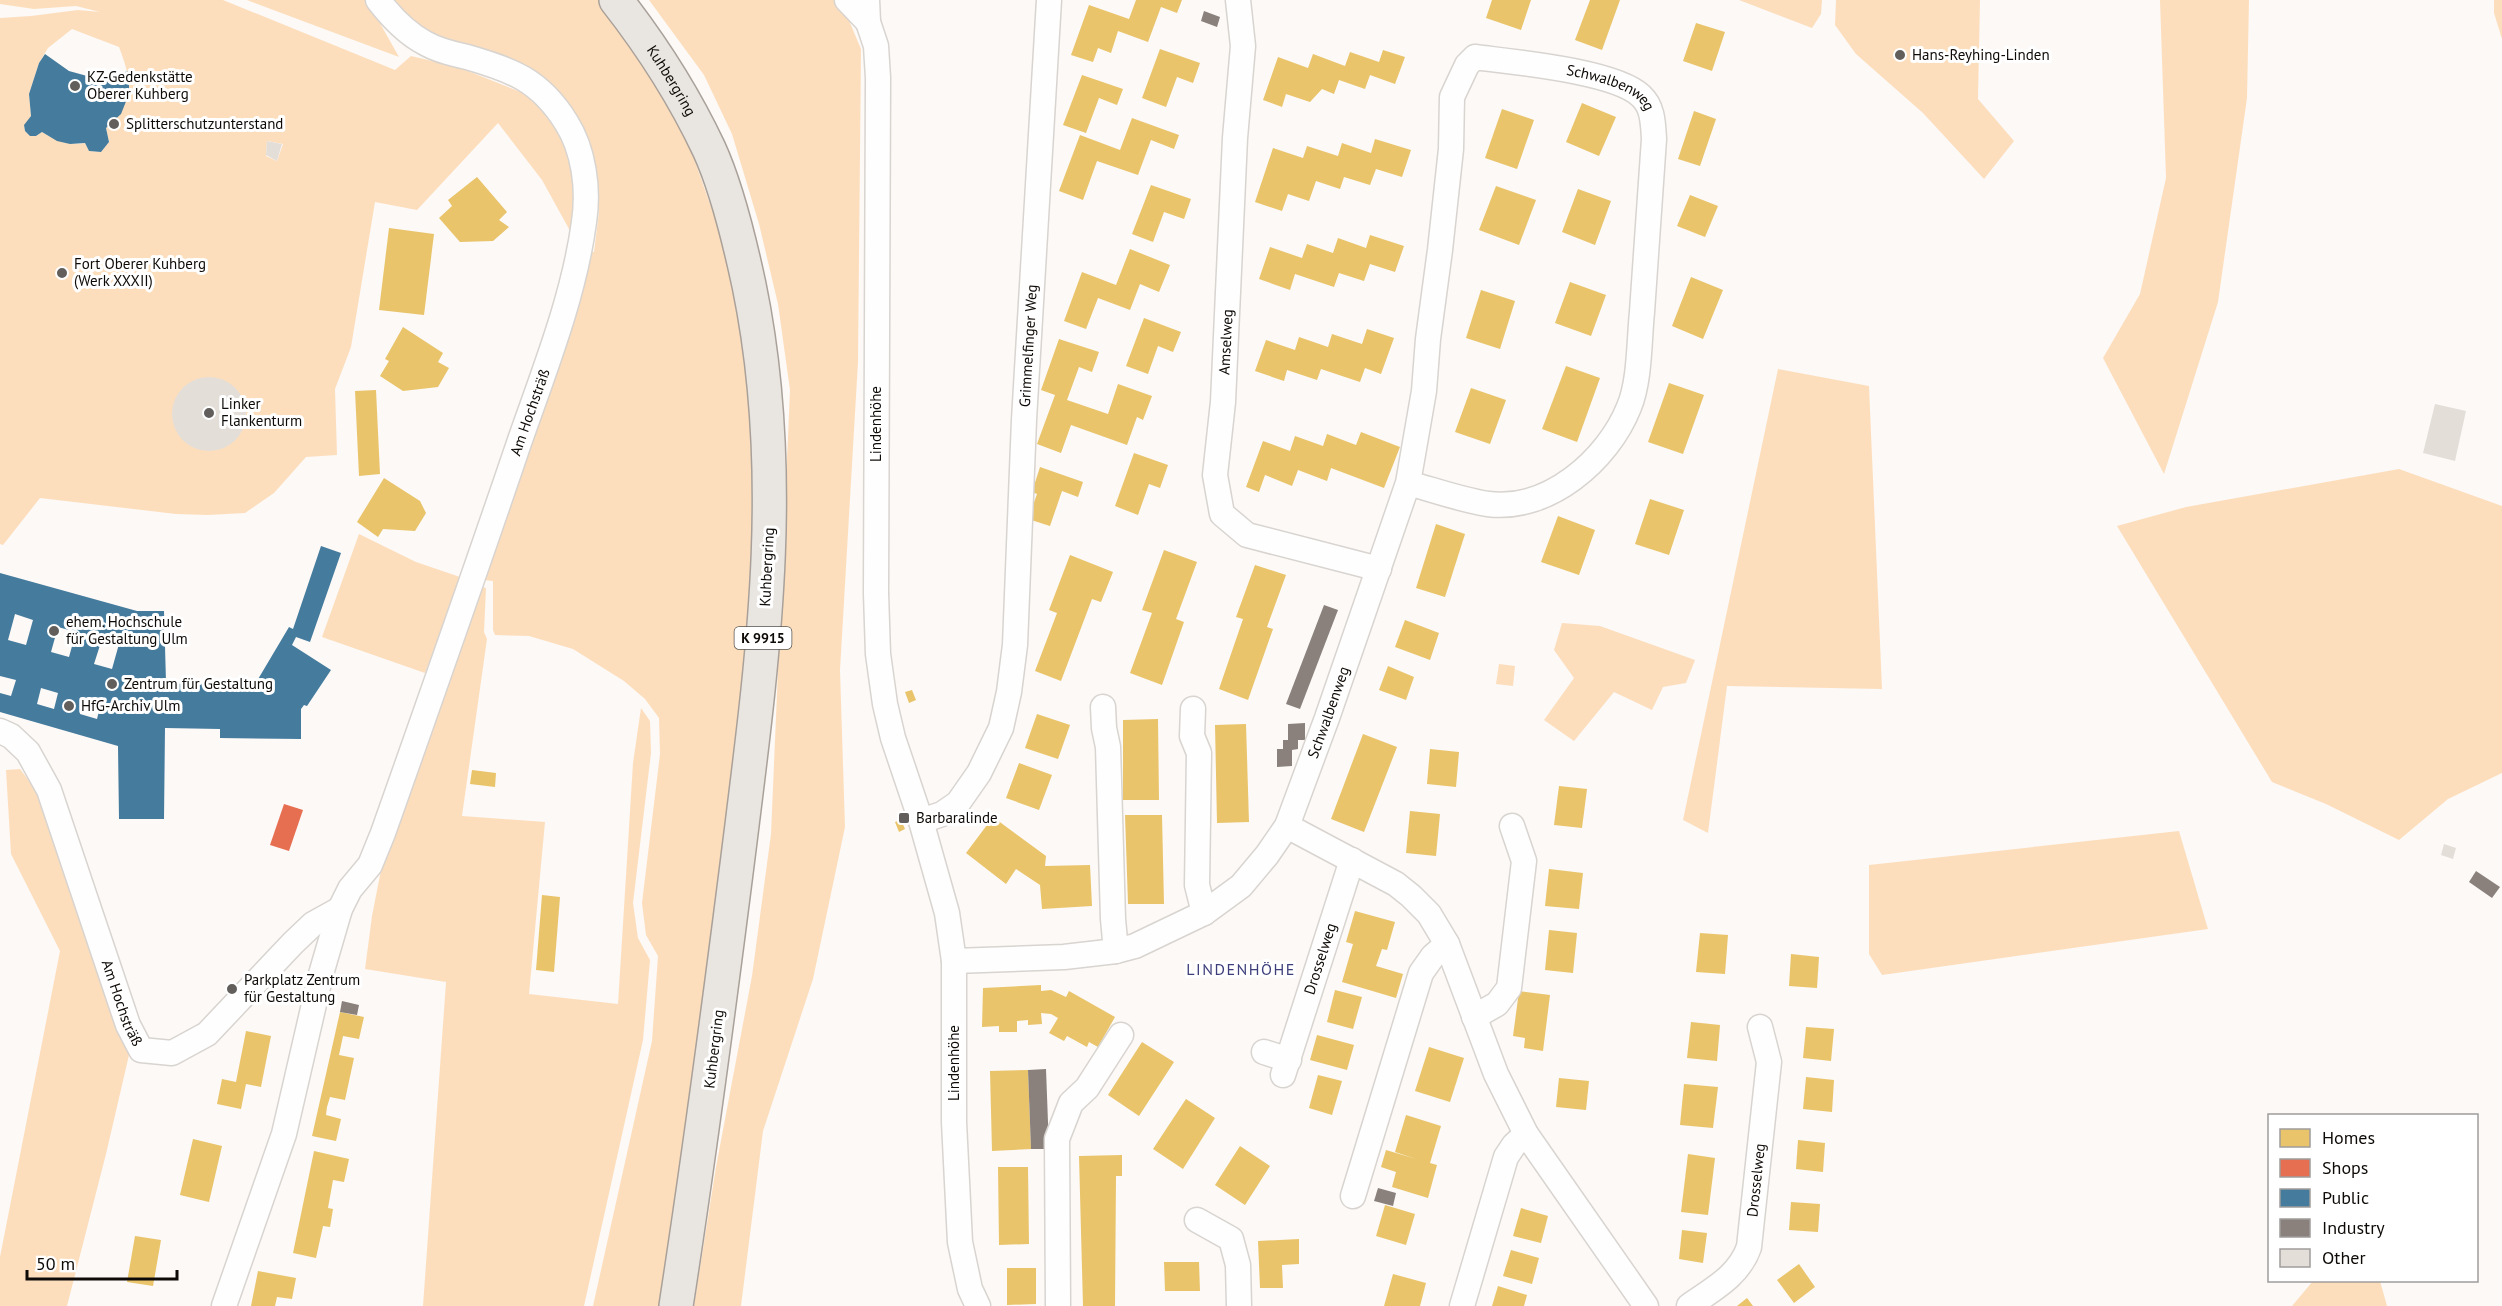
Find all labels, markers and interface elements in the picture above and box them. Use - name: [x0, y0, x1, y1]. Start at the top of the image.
- street label: Kuhbergring: [643, 41, 700, 119]
- place label: Hans-Reyhing-Linden: [1912, 45, 2050, 64]
- marker: Hans-Reyhing-Linden: [1893, 48, 1907, 62]
- street label: Schwalbenweg: [1565, 60, 1659, 114]
- place label: KZ-Gedenkstätte Oberer Kuhberg: [87, 67, 193, 103]
- marker: KZ-Gedenkstätte Oberer Kuhberg: [68, 79, 82, 93]
- place label: Splitterschutzunterstand: [126, 114, 283, 133]
- marker: Splitterschutzunterstand: [107, 117, 121, 131]
- place label: Fort Oberer Kuhberg (Werk XXXII): [74, 254, 206, 290]
- marker: Fort Oberer Kuhberg (Werk XXXII): [55, 266, 69, 280]
- street label: Grimmelfinger Weg: [1015, 284, 1041, 408]
- street label: Amselweg: [1214, 309, 1237, 375]
- street label: Am Hochsträß: [505, 366, 554, 458]
- street label: Lindenhöhe: [866, 386, 885, 462]
- place label: Linker Flankenturm: [221, 394, 302, 430]
- marker: Linker Flankenturm: [202, 406, 216, 420]
- street label: Kuhbergring: [755, 527, 778, 607]
- place label: ehem. Hochschule für Gestaltung Ulm: [66, 612, 188, 648]
- marker: ehem. Hochschule für Gestaltung Ulm: [47, 624, 61, 638]
- road number: K 9915: [734, 627, 792, 649]
- street label: Schwalbenweg: [1303, 664, 1353, 761]
- place label: Zentrum für Gestaltung: [124, 674, 273, 693]
- marker: Zentrum für Gestaltung: [105, 677, 119, 691]
- place label: HfG-Archiv Ulm: [81, 696, 180, 715]
- marker: HfG-Archiv Ulm: [62, 699, 76, 713]
- place label: Barbaralinde: [916, 808, 998, 827]
- marker: Barbaralinde: [897, 811, 911, 825]
- street label: Drosselweg: [1299, 921, 1340, 997]
- street label: Am Hochsträß: [98, 957, 147, 1049]
- district label: LINDENHÖHE: [1186, 959, 1296, 979]
- place label: Parkplatz Zentrum für Gestaltung: [244, 970, 360, 1006]
- marker: Parkplatz Zentrum für Gestaltung: [225, 982, 239, 996]
- street label: Kuhbergring: [699, 1008, 728, 1089]
- street label: Lindenhöhe: [944, 1025, 963, 1101]
- legend: [2268, 1114, 2478, 1282]
- text: Homes: [2322, 1126, 2375, 1149]
- street label: Drosselweg: [1742, 1142, 1769, 1218]
- text: Shops: [2322, 1156, 2368, 1179]
- text: Public: [2322, 1186, 2369, 1209]
- text: Industry: [2322, 1216, 2385, 1239]
- scale bar: [27, 1243, 177, 1281]
- text: Other: [2322, 1246, 2366, 1269]
- text: 50 m: [36, 1252, 75, 1275]

